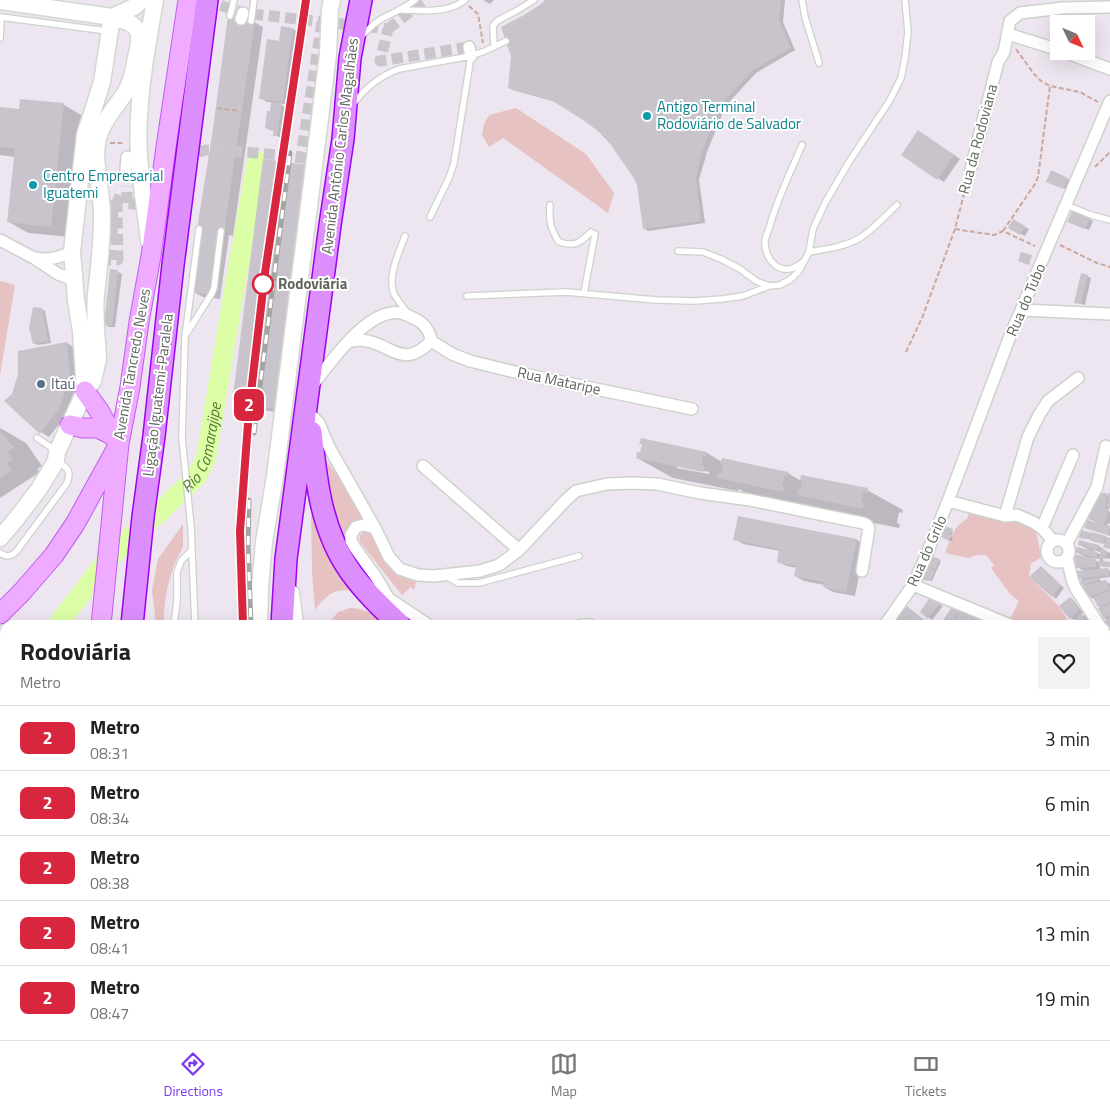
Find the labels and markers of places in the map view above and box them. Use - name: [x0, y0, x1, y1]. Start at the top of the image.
- place label: Antigo Terminal Rodoviário de Salvador: [657, 95, 801, 135]
- marker: Antigo Terminal Rodoviário de Salvador: [641, 110, 653, 122]
- place label: Centro Empresarial Iguatemi: [43, 164, 163, 204]
- marker: Centro Empresarial Iguatemi: [27, 179, 39, 191]
- place label: Rodoviária: [278, 272, 348, 295]
- marker: Rodoviária: [252, 273, 274, 295]
- place label: Itaú: [51, 372, 75, 395]
- marker: Itaú: [35, 378, 47, 390]

